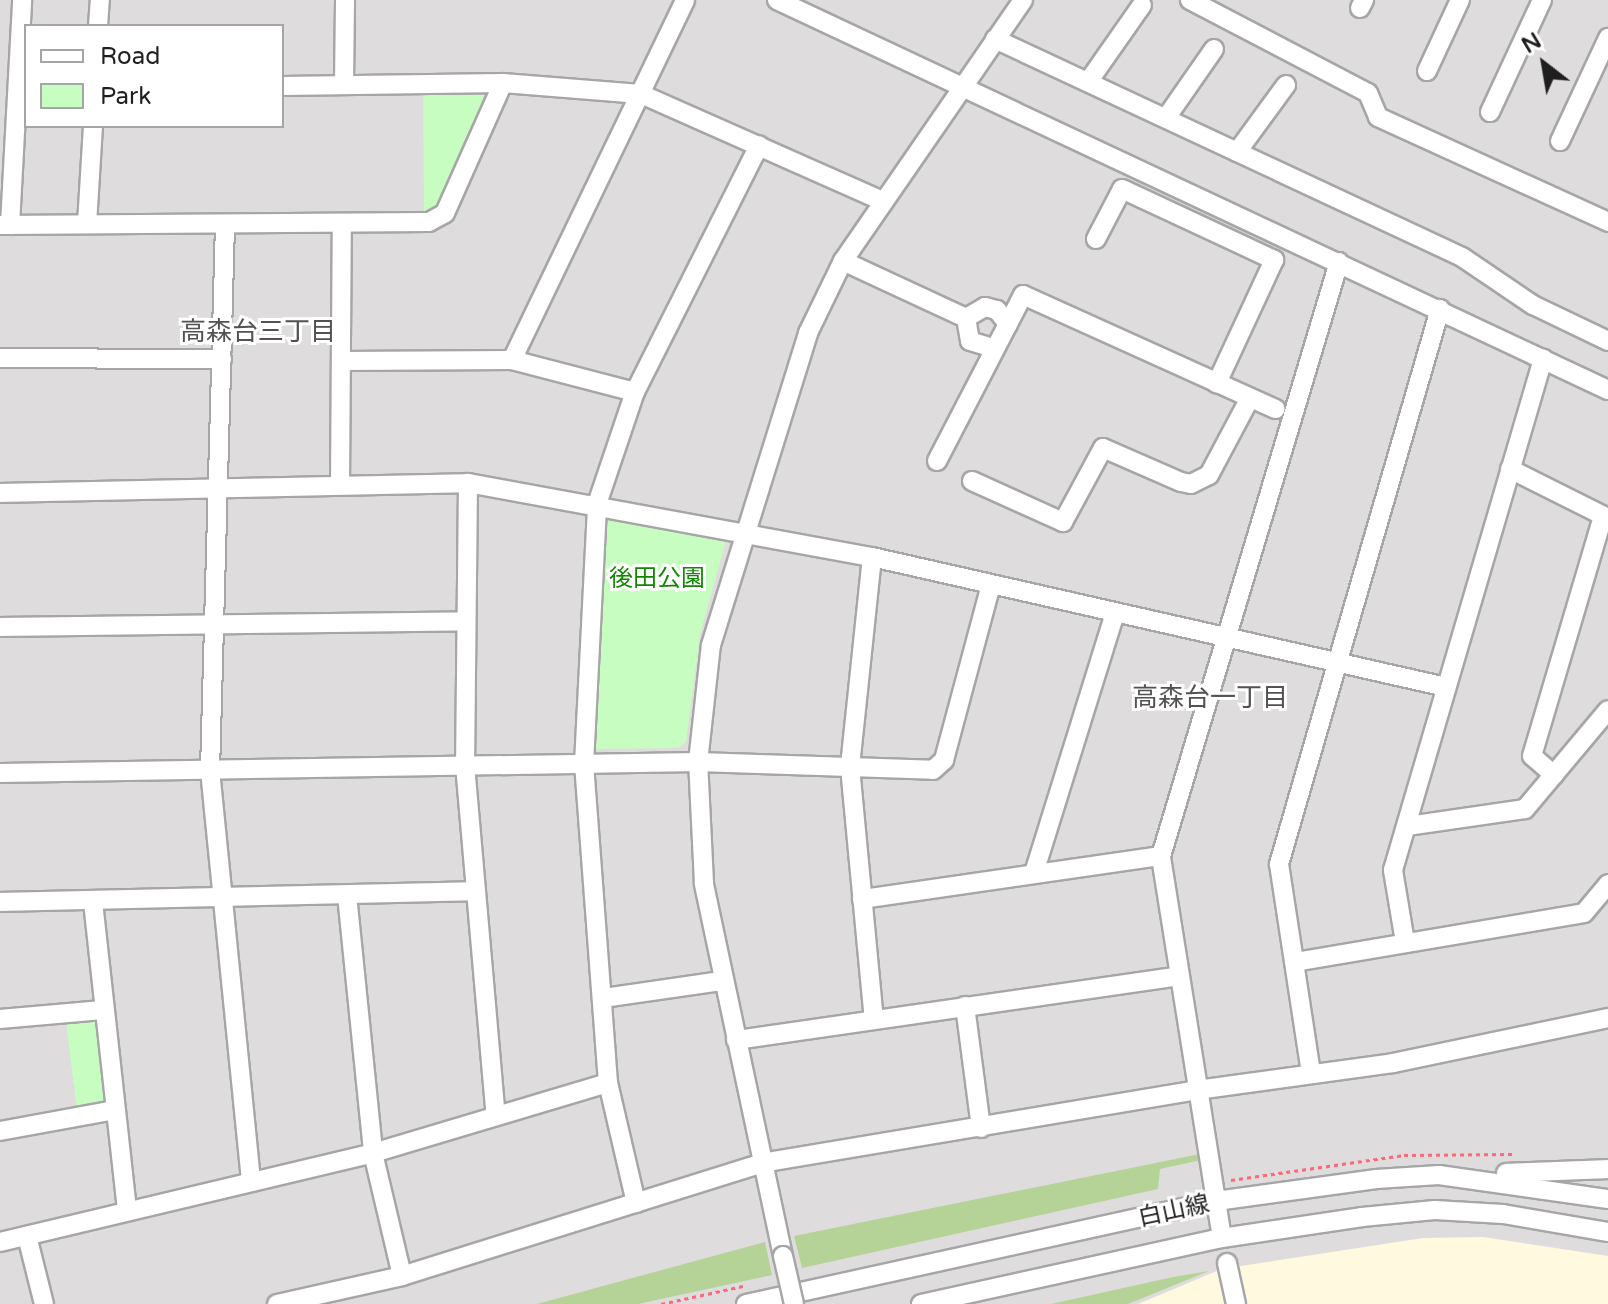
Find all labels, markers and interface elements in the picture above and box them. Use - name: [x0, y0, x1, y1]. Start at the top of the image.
- legend: [24, 24, 284, 128]
- north arrow: [1504, 24, 1584, 104]
- text: N: [1517, 28, 1546, 59]
- text: Road: [100, 42, 160, 71]
- text: Park: [100, 82, 151, 111]
- district label: 高森台三丁目: [180, 316, 336, 348]
- park label: 後田公園: [609, 565, 705, 593]
- district label: 高森台一丁目: [1132, 682, 1288, 714]
- street label: 白山線: [1136, 1189, 1212, 1233]

